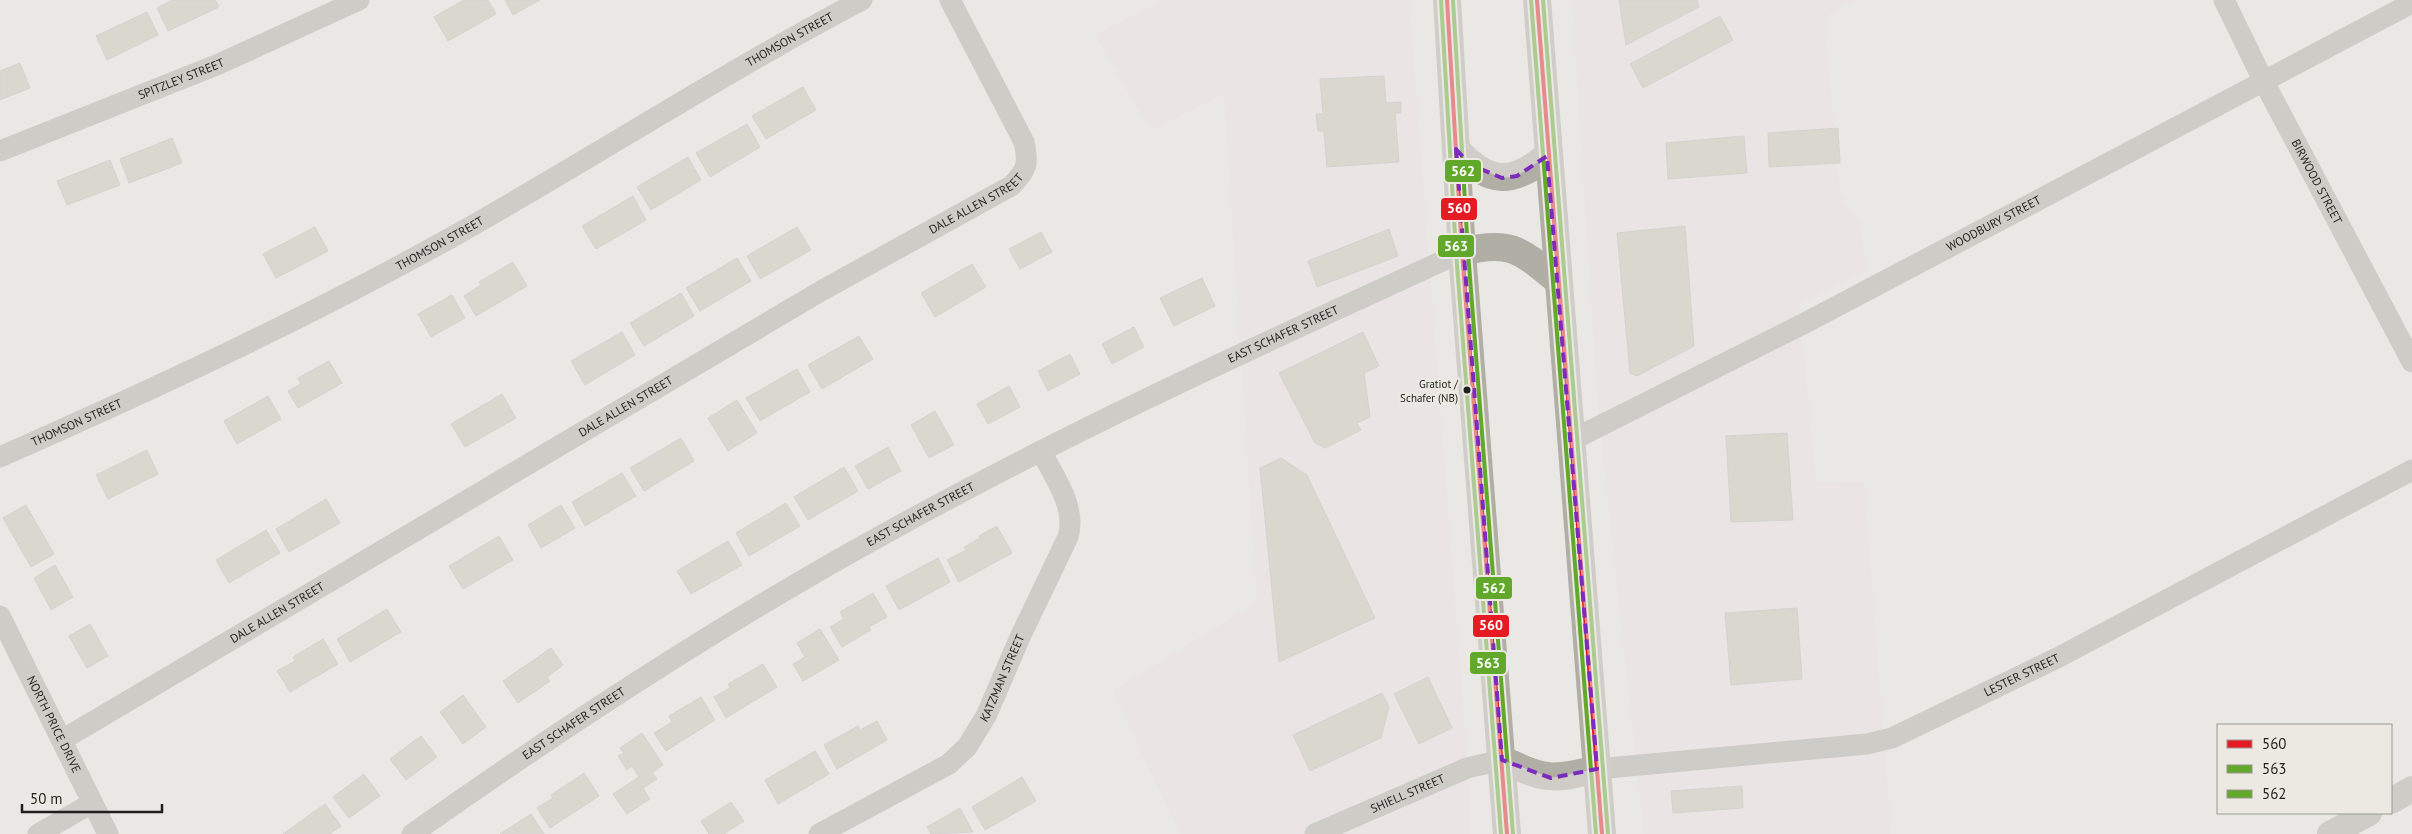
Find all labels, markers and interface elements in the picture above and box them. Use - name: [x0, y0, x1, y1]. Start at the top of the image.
- street label: THOMSON STREET: [743, 9, 836, 70]
- street label: SPITZLEY STREET: [136, 54, 227, 102]
- street label: BIRWOOD STREET: [2289, 136, 2346, 227]
- line badge: 562: [1444, 159, 1482, 183]
- text: 562: [1451, 162, 1475, 180]
- street label: DALE ALLEN STREET: [926, 170, 1026, 237]
- street label: WOODBURY STREET: [1944, 192, 2043, 254]
- line badge: 560: [1440, 197, 1478, 221]
- text: 560: [1447, 199, 1471, 217]
- street label: THOMSON STREET: [393, 213, 486, 273]
- line badge: 563: [1437, 234, 1475, 258]
- text: 563: [1444, 237, 1468, 255]
- street label: EAST SCHAFER STREET: [1225, 302, 1341, 366]
- street label: DALE ALLEN STREET: [576, 372, 676, 440]
- place label: Gratiot / Schafer (NB): [1400, 377, 1459, 405]
- marker: Gratiot / Schafer (NB): [1462, 385, 1472, 395]
- street label: THOMSON STREET: [29, 395, 125, 449]
- street label: EAST SCHAFER STREET: [864, 479, 977, 549]
- line badge: 562: [1475, 576, 1513, 600]
- street label: DALE ALLEN STREET: [227, 578, 327, 646]
- text: 562: [1482, 579, 1506, 597]
- line badge: 560: [1472, 614, 1510, 638]
- text: 560: [1479, 616, 1503, 634]
- street label: KATZMAN STREET: [976, 632, 1027, 724]
- street label: LESTER STREET: [1981, 650, 2062, 699]
- line badge: 563: [1469, 651, 1507, 675]
- text: 563: [1476, 654, 1500, 672]
- street label: NORTH PRICE DRIVE: [24, 673, 84, 775]
- street label: EAST SCHAFER STREET: [519, 683, 628, 762]
- legend: [2217, 724, 2392, 814]
- text: 560: [2262, 734, 2287, 753]
- text: 563: [2262, 759, 2287, 778]
- street label: SHIELL STREET: [1368, 771, 1447, 816]
- scale bar: [22, 782, 162, 814]
- text: 562: [2262, 784, 2287, 803]
- text: 50 m: [30, 789, 63, 808]

